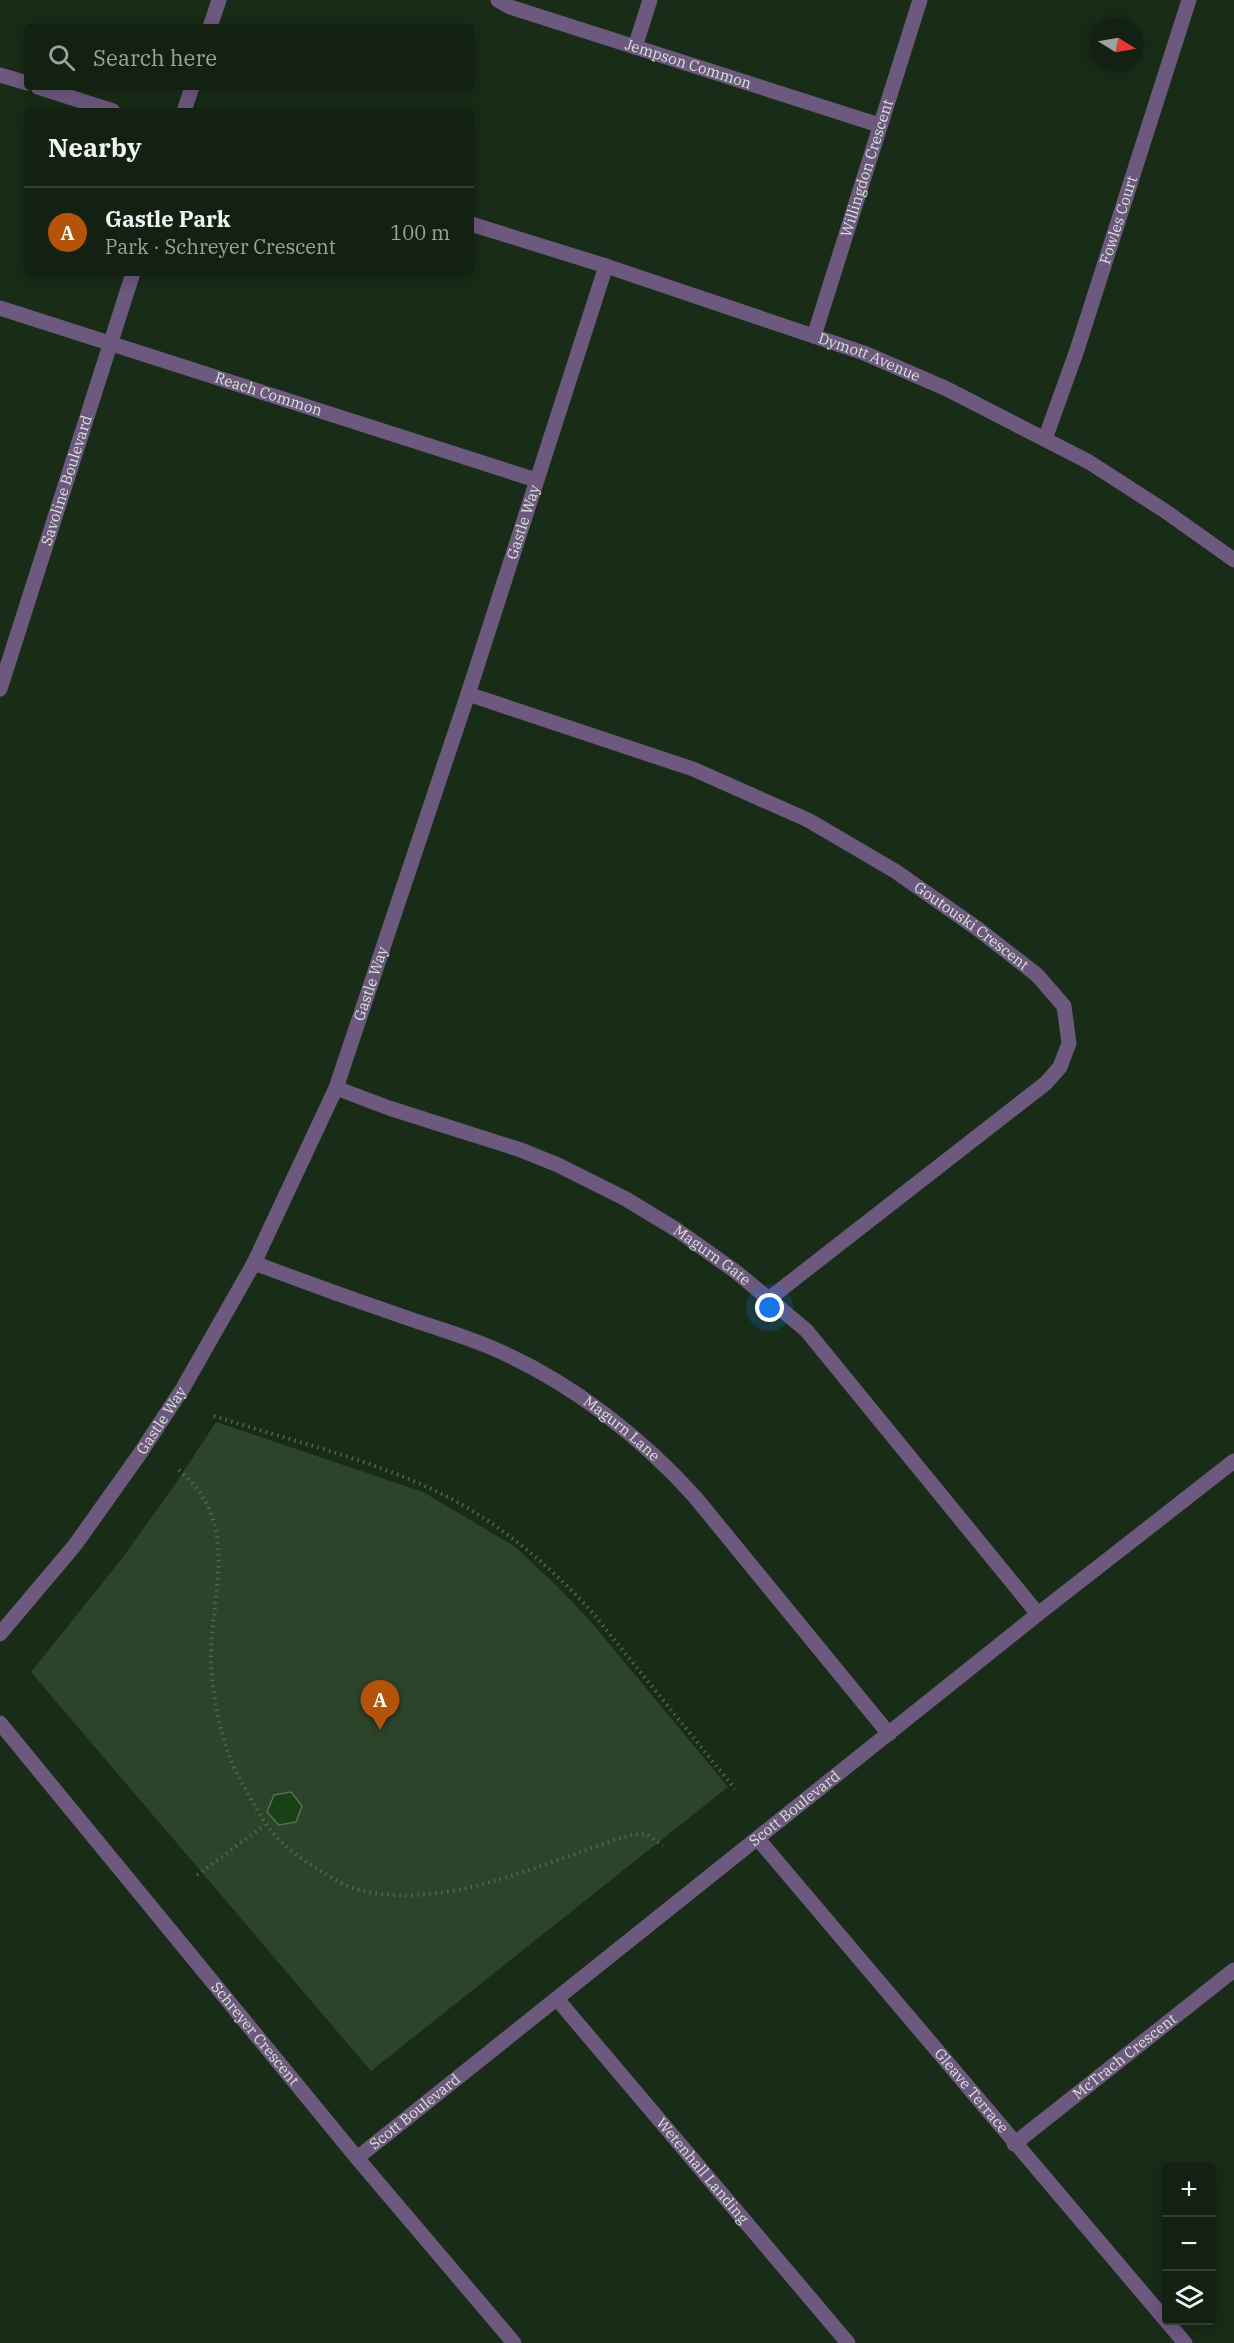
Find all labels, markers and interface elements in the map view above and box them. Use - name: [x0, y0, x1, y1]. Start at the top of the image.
- north arrow: [1090, 18, 1144, 72]
- search box: [24, 24, 474, 90]
- street label: Jempson Common: [623, 34, 754, 93]
- icon: search: [45, 41, 78, 74]
- text: Search here: [93, 43, 217, 72]
- street label: Willingdon Crescent: [836, 97, 897, 239]
- text: Nearby: [48, 130, 142, 164]
- street label: Fowles Court: [1095, 173, 1141, 266]
- text: Gastle Park: [105, 204, 231, 233]
- text: A: [61, 219, 74, 246]
- text: 100 m: [390, 219, 450, 246]
- text: Park · Schreyer Crescent: [105, 233, 336, 260]
- street label: Dymott Avenue: [816, 328, 923, 385]
- street label: Reach Common: [213, 368, 325, 420]
- street label: Savoline Boulevard: [36, 413, 96, 548]
- street label: Gastle Way: [502, 482, 544, 562]
- street label: Goutouski Crescent: [910, 877, 1033, 974]
- street label: Gastle Way: [349, 944, 392, 1023]
- street label: Magurn Gate: [670, 1221, 755, 1289]
- your location: [755, 1293, 784, 1322]
- street label: Gastle Way: [132, 1383, 190, 1458]
- street label: Magurn Lane: [580, 1392, 664, 1465]
- pin: A: [360, 1680, 400, 1730]
- street label: Scott Boulevard: [745, 1766, 844, 1850]
- street label: Schreyer Crescent: [207, 1978, 304, 2089]
- street label: McTrach Crescent: [1068, 2009, 1180, 2103]
- street label: Gleave Terrace: [930, 2044, 1013, 2137]
- street label: Scott Boulevard: [365, 2069, 464, 2153]
- street label: Wetenhall Landing: [652, 2113, 753, 2227]
- map controls: [1162, 2163, 1216, 2325]
- button: +: [1162, 2163, 1216, 2217]
- button: −: [1162, 2217, 1216, 2271]
- button: layers: [1162, 2271, 1216, 2325]

